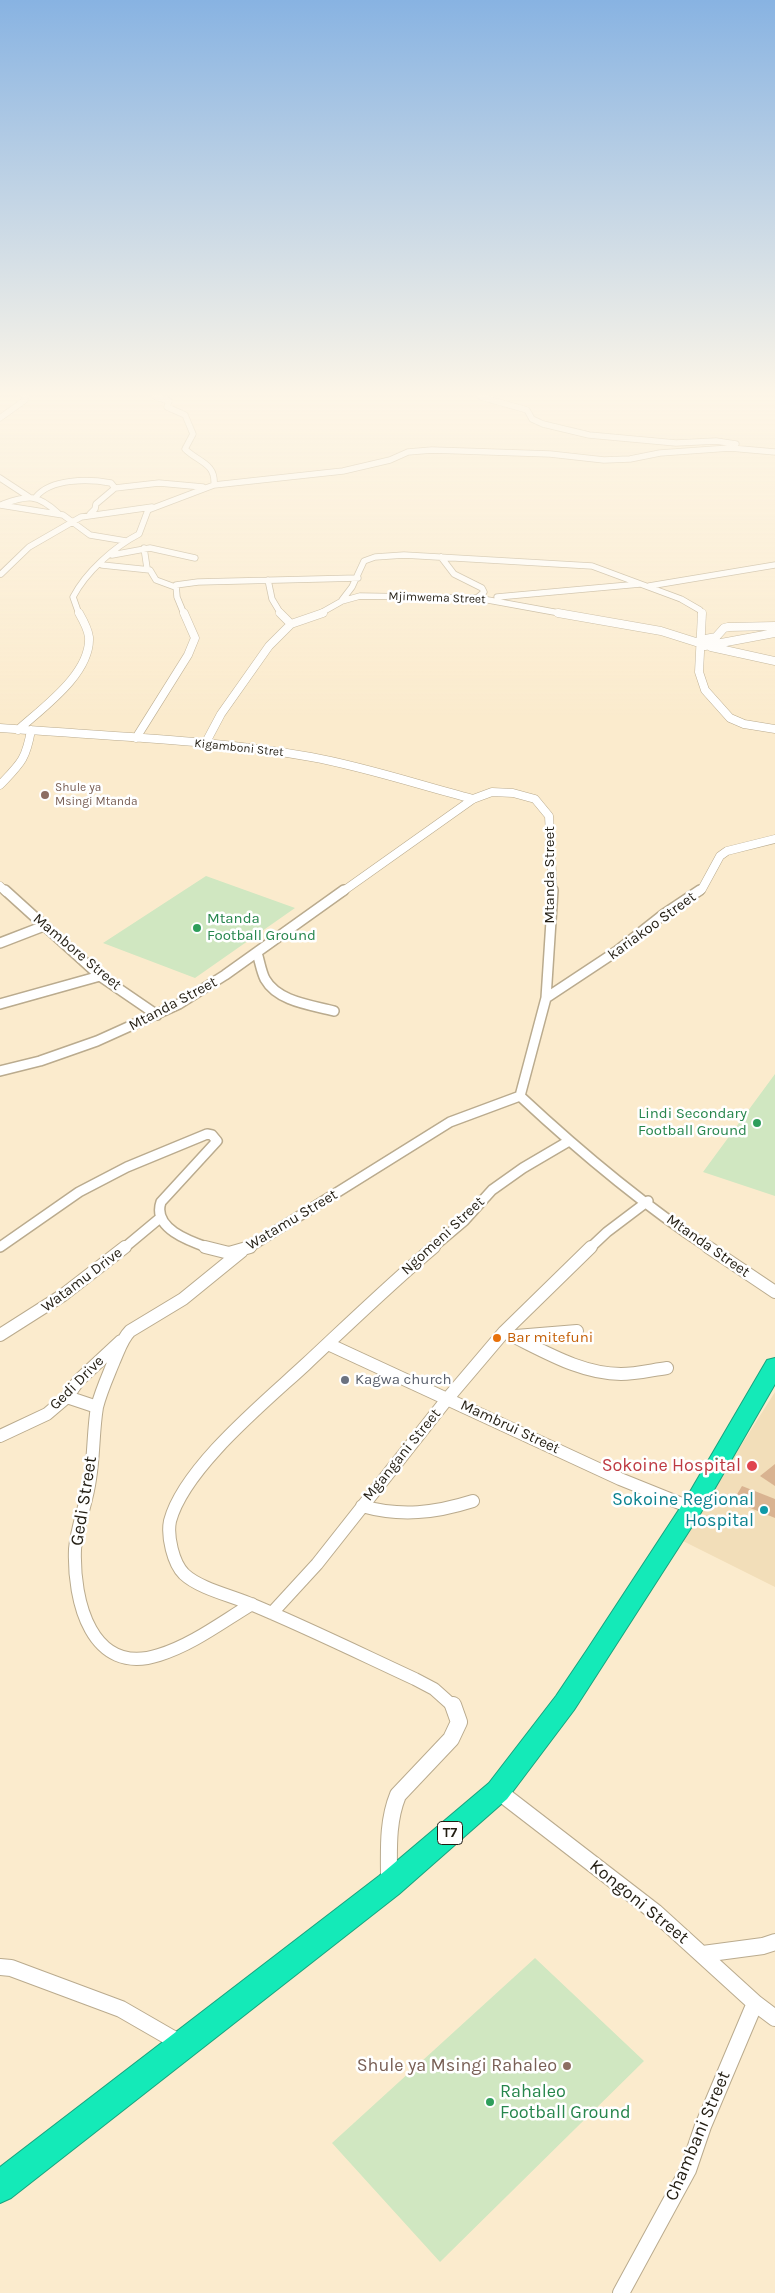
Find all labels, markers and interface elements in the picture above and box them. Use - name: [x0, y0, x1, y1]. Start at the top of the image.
- street label: Mjimwema Street: [388, 589, 486, 607]
- street label: Kigamboni Stret: [194, 736, 284, 760]
- place label: Shule ya Msingi Mtanda: [55, 781, 138, 809]
- marker: Shule ya Msingi Mtanda: [39, 789, 51, 801]
- street label: Mtanda Street: [541, 826, 559, 924]
- street label: kariakoo Street: [604, 888, 700, 964]
- street label: Mambore Street: [29, 910, 125, 994]
- place label: Mtanda Football Ground: [207, 910, 316, 945]
- marker: Mtanda Football Ground: [191, 922, 203, 934]
- street label: Mtanda Street: [126, 973, 220, 1035]
- place label: Lindi Secondary Football Ground: [638, 1105, 747, 1140]
- marker: Lindi Secondary Football Ground: [751, 1117, 763, 1129]
- street label: Watamu Street: [243, 1186, 341, 1254]
- street label: Ngomeni Street: [398, 1193, 488, 1279]
- street label: Mtanda Street: [663, 1211, 753, 1281]
- street label: Watamu Drive: [38, 1244, 126, 1316]
- place label: Bar mitefuni: [507, 1329, 593, 1347]
- marker: Bar mitefuni: [491, 1332, 503, 1344]
- street label: Gedi Drive: [46, 1352, 108, 1414]
- place label: Kagwa church: [355, 1371, 452, 1389]
- marker: Kagwa church: [339, 1374, 351, 1386]
- street label: Mambrui Street: [457, 1396, 563, 1458]
- street label: Mgangani Street: [359, 1405, 445, 1505]
- street label: Gedi Street: [66, 1455, 102, 1547]
- place label: Sokoine Hospital: [602, 1455, 741, 1477]
- marker: Sokoine Hospital: [745, 1459, 759, 1473]
- place label: Sokoine Regional Hospital: [612, 1489, 754, 1532]
- marker: Sokoine Regional Hospital: [758, 1504, 770, 1516]
- road number: T7: [438, 1822, 462, 1845]
- street label: Kongoni Street: [585, 1855, 693, 1949]
- place label: Shule ya Msingi Rahaleo: [357, 2055, 557, 2077]
- marker: Shule ya Msingi Rahaleo: [561, 2060, 573, 2072]
- street label: Chambani Street: [661, 2068, 735, 2204]
- place label: Rahaleo Football Ground: [500, 2081, 631, 2124]
- marker: Rahaleo Football Ground: [484, 2096, 496, 2108]

